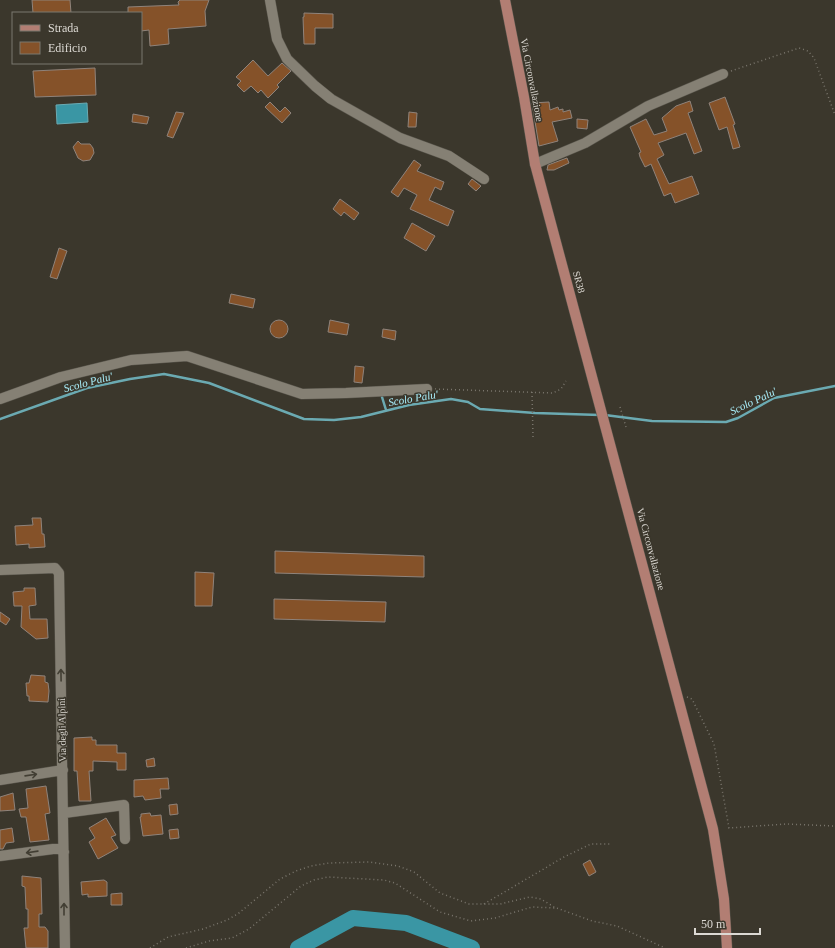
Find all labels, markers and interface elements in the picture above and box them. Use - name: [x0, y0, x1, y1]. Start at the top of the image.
- legend: [12, 12, 142, 64]
- text: Strada: [48, 21, 79, 35]
- street label: Via Circonvallazione: [519, 37, 546, 123]
- text: Edificio: [48, 41, 87, 55]
- street label: SR38: [571, 270, 587, 294]
- water label: Scolo Palu': [62, 370, 114, 394]
- water label: Scolo Palu': [728, 385, 779, 417]
- water label: Scolo Palu': [387, 388, 439, 408]
- street label: Via Circonvallazione: [635, 507, 667, 592]
- one-way arrow: [57, 669, 65, 682]
- street label: Via degli Alpini: [56, 698, 68, 762]
- one-way arrow: [24, 771, 37, 779]
- one-way arrow: [26, 848, 39, 856]
- one-way arrow: [61, 903, 68, 916]
- scale bar: [695, 910, 760, 936]
- text: 50 m: [701, 917, 726, 931]

